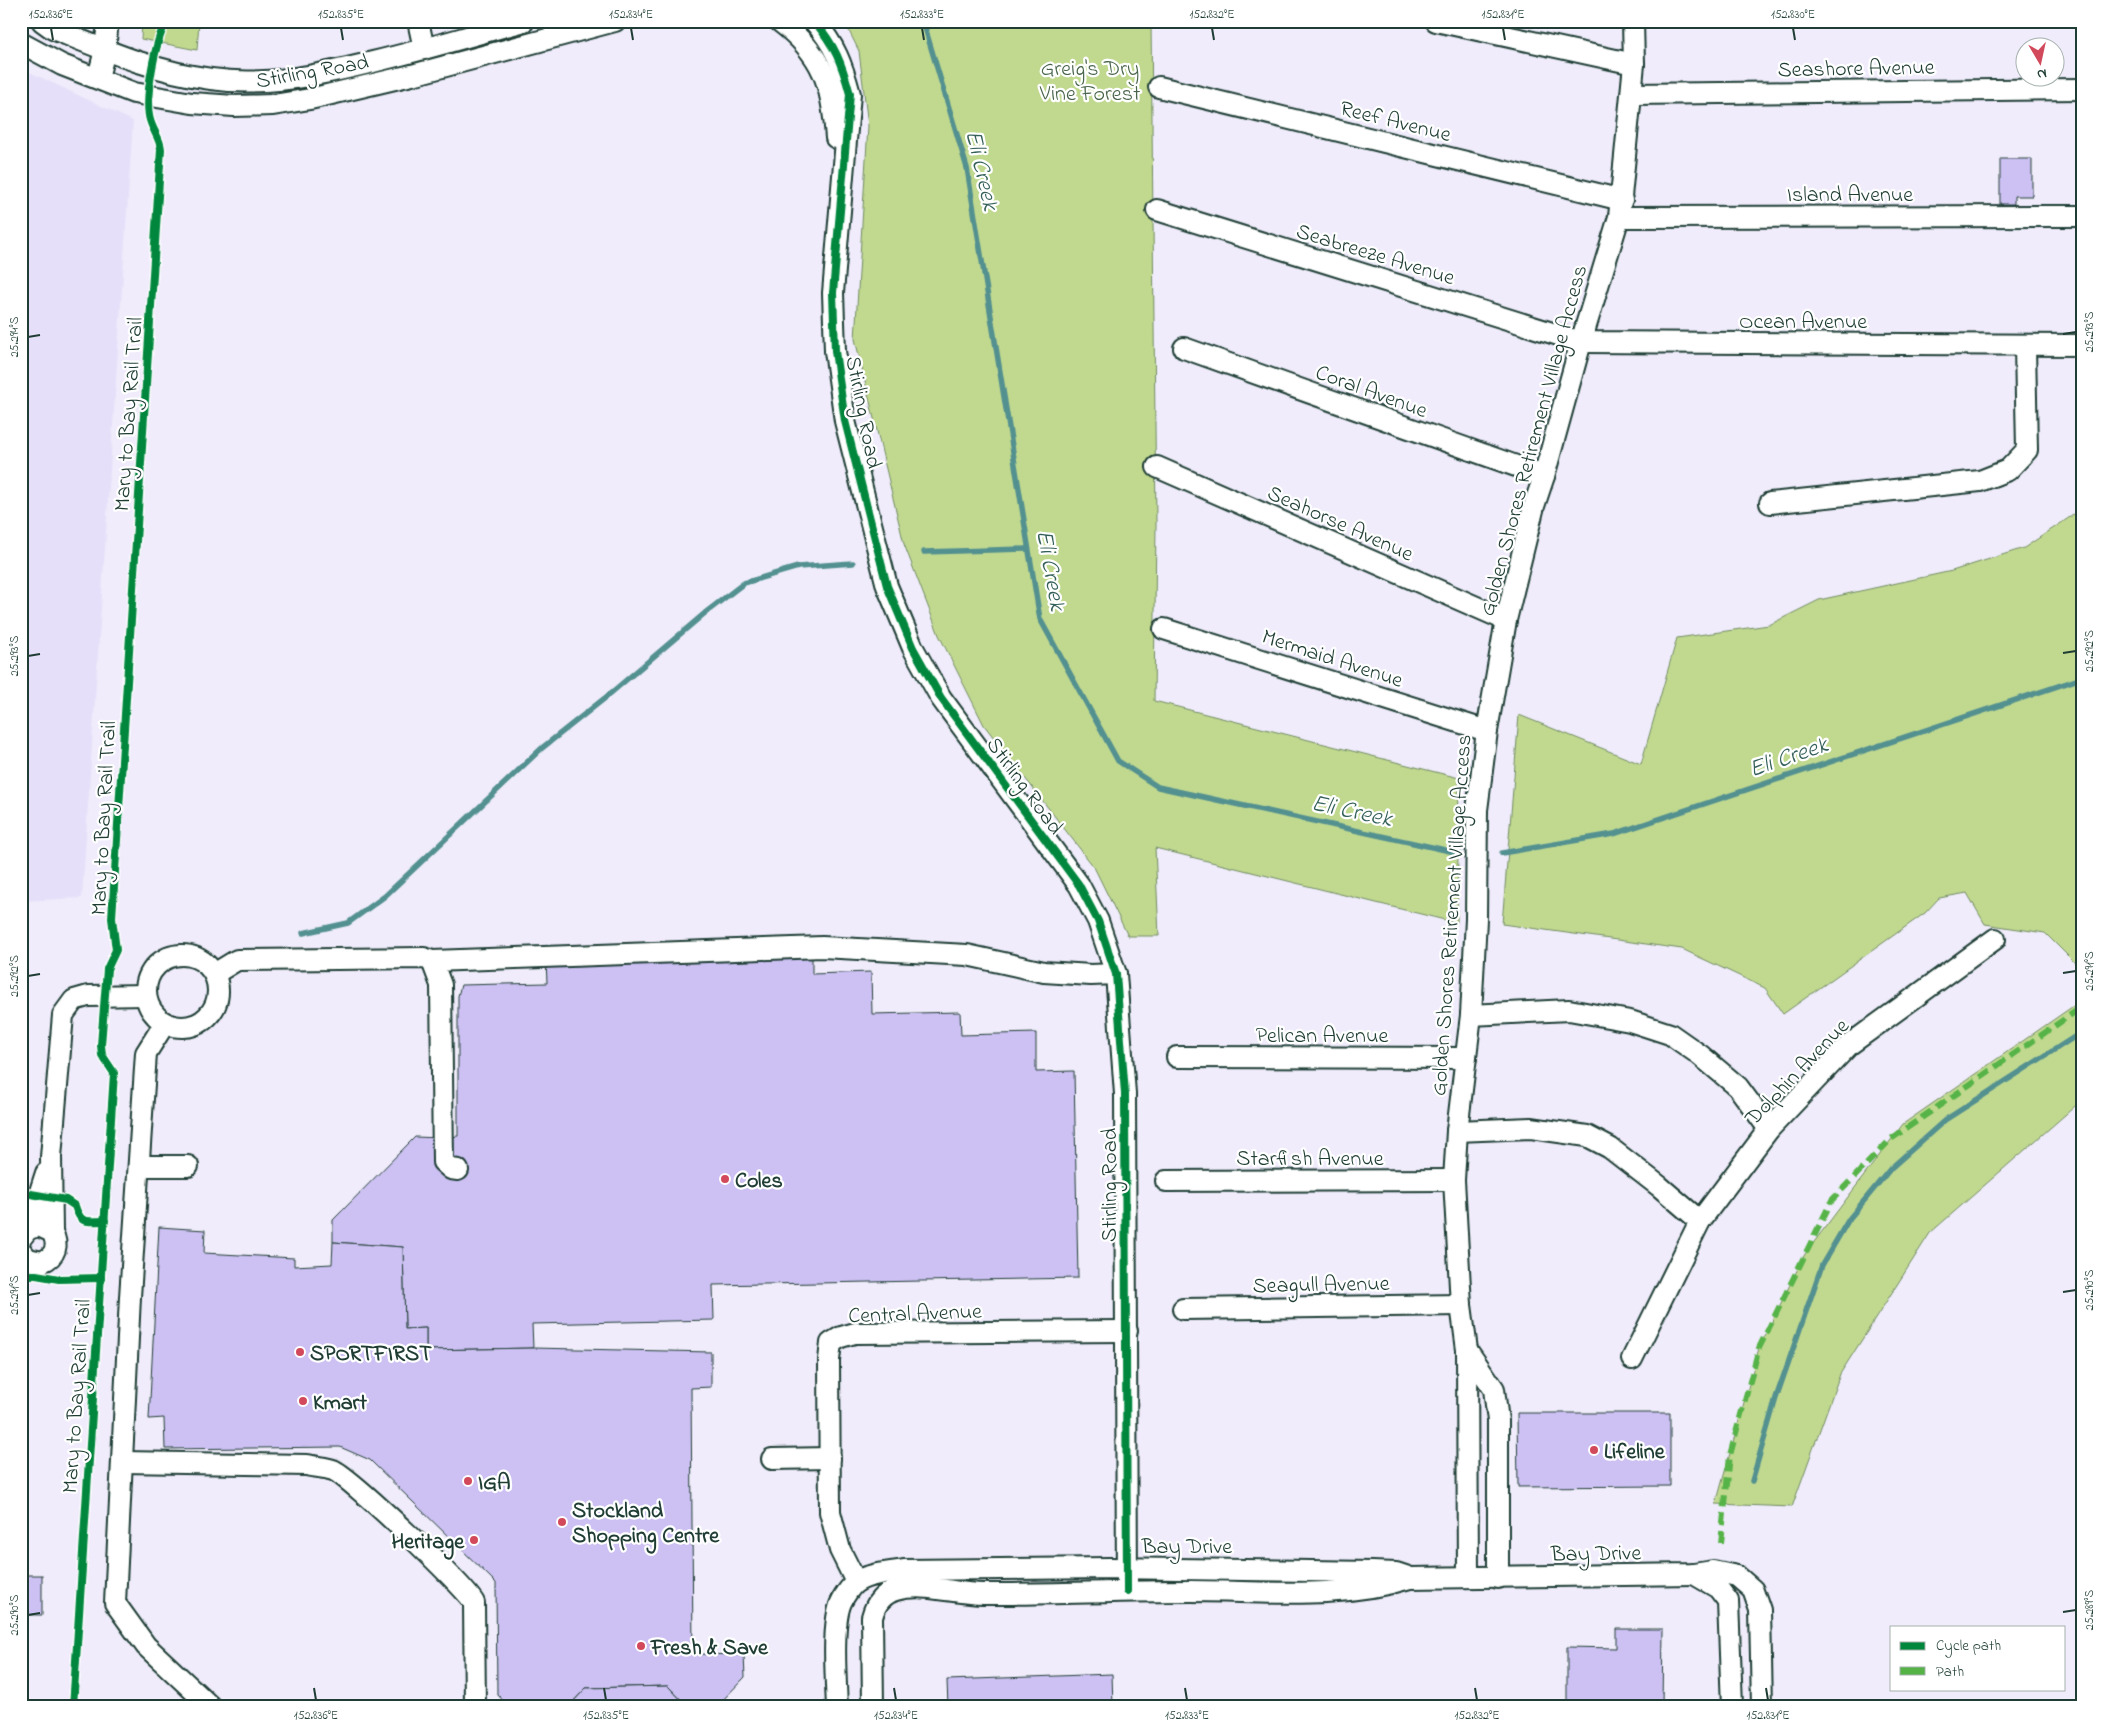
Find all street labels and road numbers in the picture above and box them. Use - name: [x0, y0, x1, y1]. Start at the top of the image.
- street label: Stirling Road: [254, 47, 372, 100]
- street label: Seashore Avenue: [1777, 53, 1935, 87]
- street label: Reef Avenue: [1336, 94, 1454, 152]
- street label: Island Avenue: [1787, 180, 1913, 212]
- street label: Seabreeze Avenue: [1292, 217, 1459, 295]
- street label: Golden Shores Retirement Village Access: [1473, 262, 1598, 620]
- street label: Ocean Avenue: [1739, 307, 1867, 339]
- street label: Mary to Bay Rail Trail: [107, 316, 154, 513]
- street label: Stirling Road: [834, 354, 889, 472]
- street label: Coral Avenue: [1310, 358, 1432, 428]
- street label: Seahorse Avenue: [1262, 478, 1418, 571]
- street label: Mermaid Avenue: [1257, 622, 1407, 698]
- street label: Mary to Bay Rail Trail: [84, 720, 127, 916]
- street label: Stirling Road: [976, 731, 1070, 843]
- street label: Golden Shores Retirement Village Access: [1424, 733, 1483, 1097]
- street label: Dolphin Avenue: [1738, 1012, 1858, 1135]
- street label: Pelican Avenue: [1256, 1021, 1388, 1053]
- street label: Stirling Road: [1095, 1128, 1128, 1242]
- street label: Starfish Avenue: [1236, 1144, 1384, 1176]
- street label: Seagull Avenue: [1252, 1269, 1390, 1304]
- street label: Central Avenue: [848, 1297, 983, 1333]
- street label: Mary to Bay Rail Trail: [55, 1298, 102, 1495]
- street label: Bay Drive: [1141, 1532, 1232, 1565]
- street label: Bay Drive: [1550, 1538, 1642, 1573]

